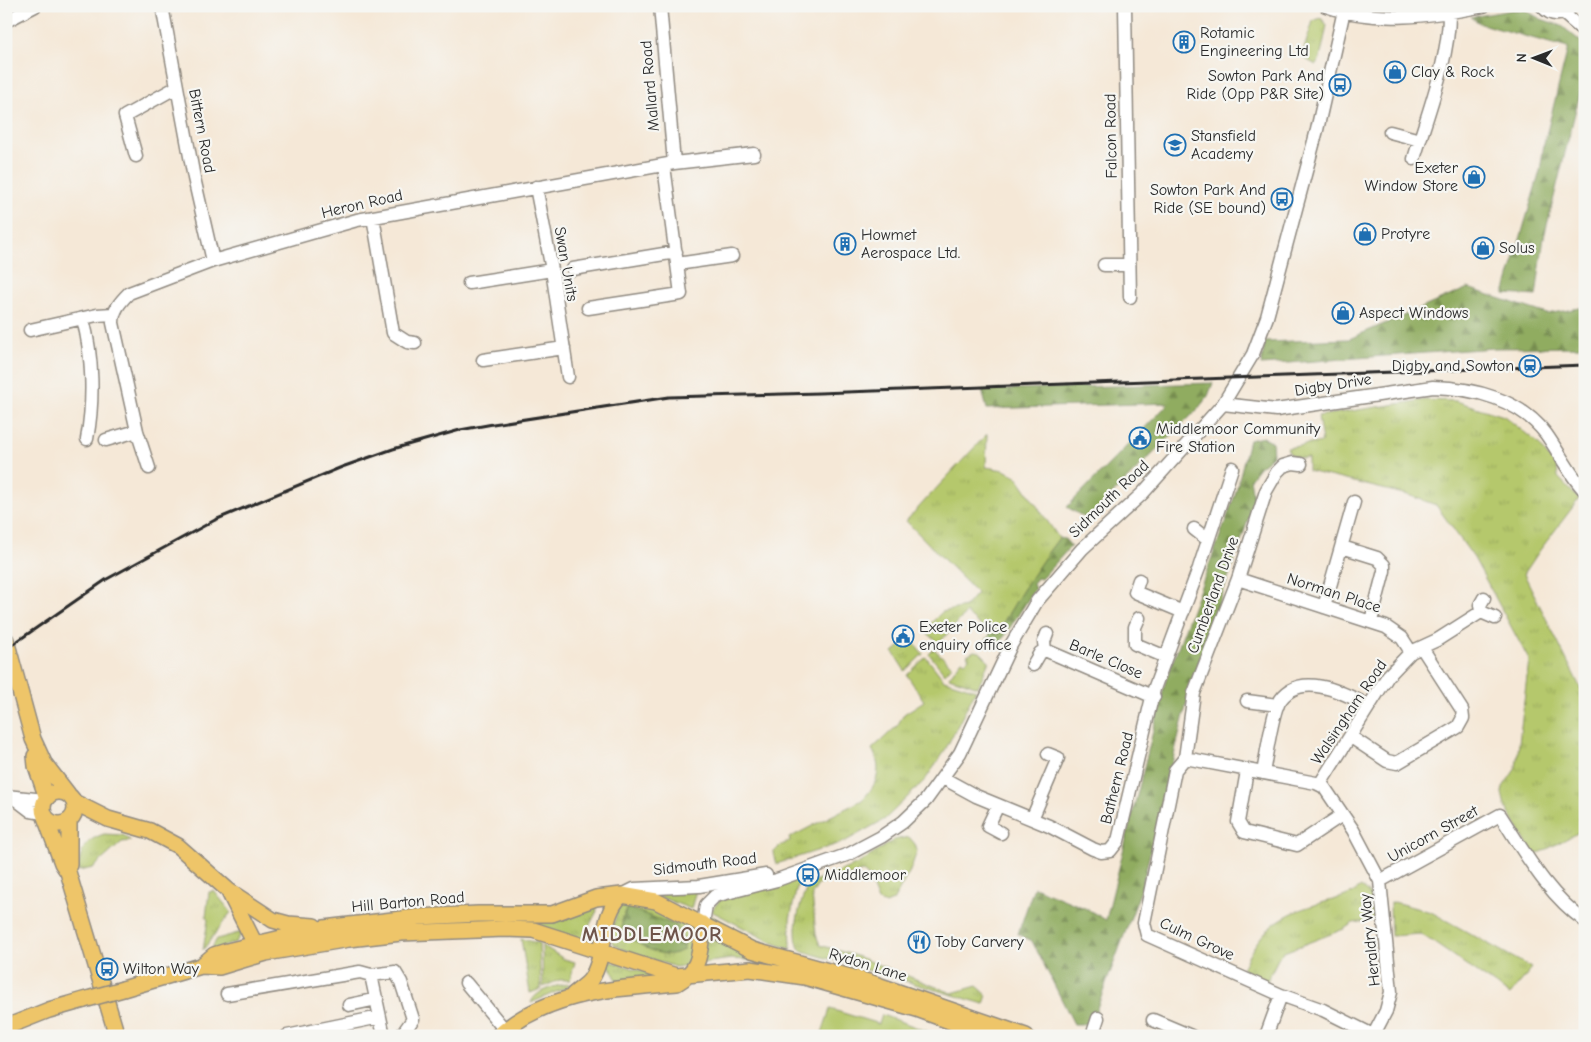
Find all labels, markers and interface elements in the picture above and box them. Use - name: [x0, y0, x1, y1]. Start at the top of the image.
- place label: Rotamic Engineering Ltd: [1200, 24, 1309, 60]
- building icon: Rotamic Engineering Ltd: [1172, 30, 1196, 54]
- north arrow: [1508, 32, 1558, 82]
- street label: Mallard Road: [637, 40, 663, 132]
- text: N: [1513, 53, 1530, 62]
- shop icon: Clay & Rock: [1383, 60, 1407, 84]
- place label: Clay & Rock: [1411, 63, 1494, 81]
- place label: Sowton Park And Ride (Opp P&R Site): [1187, 67, 1324, 103]
- bus stop icon: Sowton Park And Ride (Opp P&R Site): [1328, 73, 1352, 97]
- street label: Bittern Road: [185, 87, 219, 175]
- street label: Falcon Road: [1101, 93, 1121, 179]
- place label: Stansfield Academy: [1191, 127, 1256, 163]
- school or university icon: Stansfield Academy: [1163, 133, 1187, 157]
- place label: Exeter Window Store: [1364, 159, 1459, 195]
- shop icon: Exeter Window Store: [1462, 165, 1486, 189]
- place label: Sowton Park And Ride (SE bound): [1150, 181, 1266, 217]
- street label: Heron Road: [320, 186, 404, 222]
- bus stop icon: Sowton Park And Ride (SE bound): [1270, 187, 1294, 211]
- shop icon: Protyre: [1353, 222, 1377, 246]
- street label: Swan Units: [551, 225, 581, 303]
- place label: Protyre: [1381, 225, 1430, 243]
- place label: Howmet Aerospace Ltd.: [861, 226, 960, 262]
- building icon: Howmet Aerospace Ltd.: [833, 232, 857, 256]
- shop icon: Solus: [1471, 236, 1495, 260]
- place label: Solus: [1499, 239, 1535, 257]
- shop icon: Aspect Windows: [1331, 301, 1355, 325]
- place label: Aspect Windows: [1359, 304, 1469, 322]
- station icon: Digby and Sowton: [1518, 354, 1542, 378]
- place label: Digby and Sowton: [1392, 357, 1514, 375]
- street label: Digby Drive: [1293, 370, 1373, 400]
- place label: Middlemoor Community Fire Station: [1156, 420, 1321, 456]
- public building icon: Middlemoor Community Fire Station: [1128, 426, 1152, 450]
- street label: Sidmouth Road: [1065, 456, 1153, 542]
- street label: Cumberland Drive: [1184, 534, 1242, 656]
- street label: Norman Place: [1285, 569, 1383, 617]
- place label: Exeter Police enquiry office: [919, 618, 1011, 654]
- public building icon: Exeter Police enquiry office: [891, 624, 915, 648]
- street label: Barle Close: [1067, 636, 1145, 682]
- street label: Walsingham Road: [1307, 656, 1391, 768]
- street label: Bathern Road: [1097, 730, 1137, 826]
- street label: Unicorn Street: [1385, 802, 1482, 866]
- street label: Sidmouth Road: [652, 849, 758, 879]
- bus stop icon: Middlemoor: [796, 863, 820, 887]
- place label: Middlemoor: [824, 866, 907, 884]
- street label: Hill Barton Road: [351, 888, 465, 916]
- street label: Heraldry Way: [1356, 892, 1384, 987]
- street label: Culm Grove: [1157, 914, 1237, 964]
- district label: MIDDLEMOOR: [582, 922, 722, 946]
- restaurant icon: Toby Carvery: [907, 930, 931, 954]
- place label: Toby Carvery: [935, 933, 1024, 951]
- street label: Rydon Lane: [827, 945, 909, 985]
- bus stop icon: Wilton Way: [95, 957, 119, 981]
- place label: Wilton Way: [123, 960, 200, 978]

